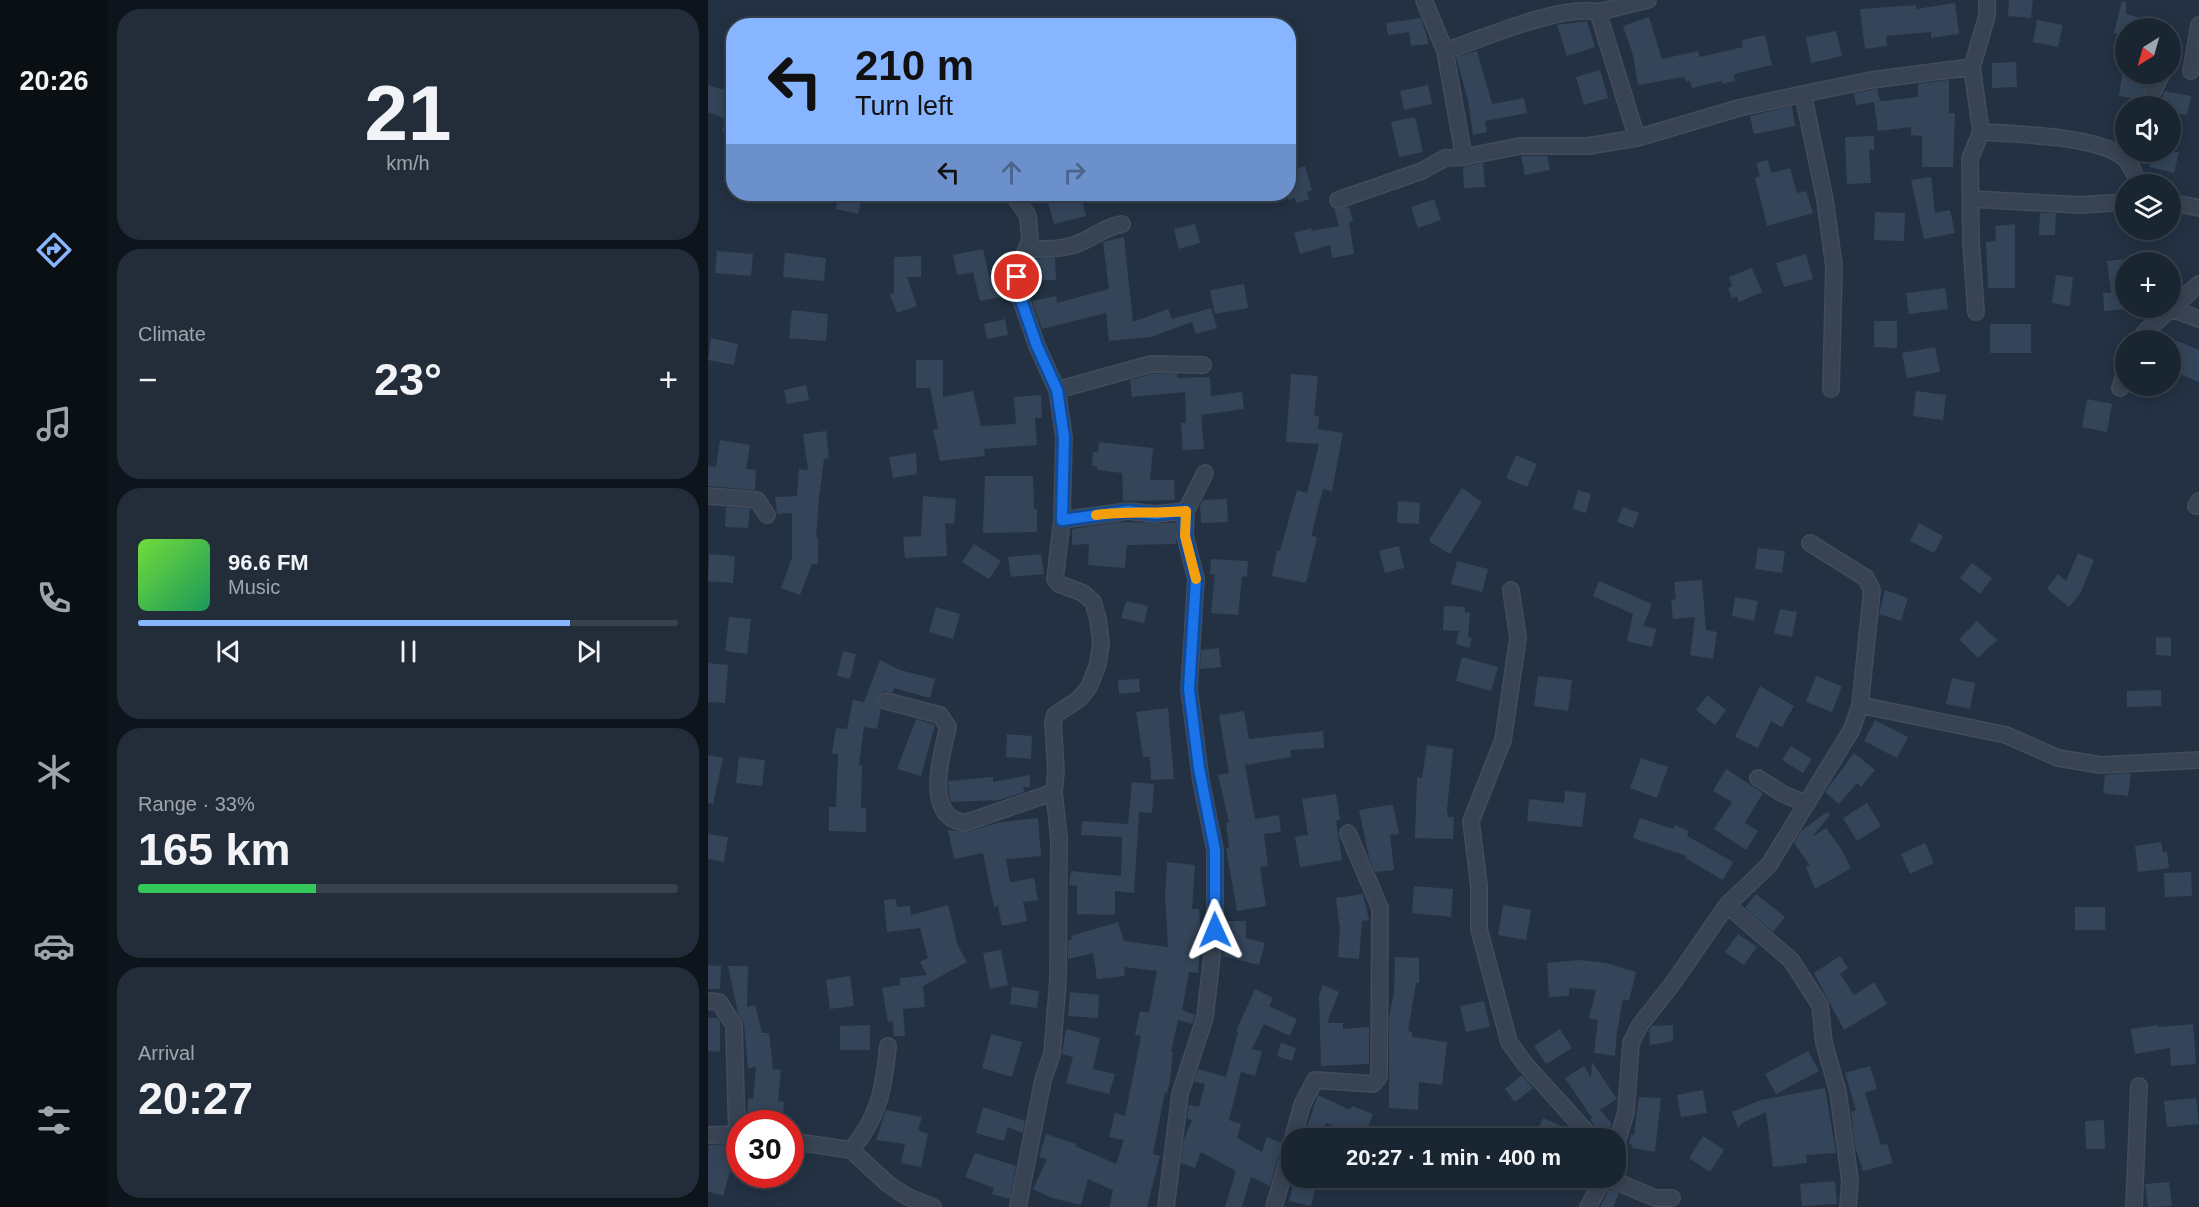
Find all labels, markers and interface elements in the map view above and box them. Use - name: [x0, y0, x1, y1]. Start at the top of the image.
- north arrow: [2115, 18, 2181, 84]
- map controls: [2115, 18, 2181, 396]
- icon: left: [756, 42, 834, 120]
- text: 210 m: [855, 42, 974, 89]
- text: 20:26: [19, 66, 89, 96]
- text: 21: [365, 69, 451, 157]
- text: Turn left: [855, 91, 953, 121]
- button: sound: [2115, 96, 2181, 162]
- text: km/h: [386, 152, 430, 174]
- icon: left: [932, 156, 965, 189]
- icon: ahead: [995, 156, 1028, 189]
- icon: right: [1058, 156, 1091, 189]
- button: layers: [2115, 174, 2181, 240]
- icon: directions: [33, 229, 75, 271]
- pin: [991, 251, 1042, 302]
- button: +: [2115, 252, 2181, 318]
- icon: arrive: [1000, 260, 1033, 293]
- text: Climate: [138, 323, 206, 345]
- button: −: [2115, 330, 2181, 396]
- text: 23°: [374, 354, 442, 405]
- text: −: [138, 361, 157, 398]
- text: +: [659, 361, 678, 398]
- icon: music: [33, 403, 75, 445]
- text: 96.6 FM: [228, 550, 309, 575]
- text: Music: [228, 576, 280, 598]
- icon: phone: [33, 577, 75, 619]
- icon: previous: [212, 635, 245, 668]
- icon: pause: [392, 635, 425, 668]
- icon: next: [572, 635, 605, 668]
- icon: climate: [33, 751, 75, 793]
- text: Range · 33%: [138, 793, 255, 815]
- text: 165 km: [138, 824, 291, 875]
- position arrow: [1183, 898, 1247, 962]
- icon: car: [33, 925, 75, 967]
- text: Arrival: [138, 1042, 195, 1064]
- text: 20:27: [138, 1073, 253, 1124]
- icon: filters: [33, 1099, 75, 1141]
- speed limit sign: 30: [726, 1110, 804, 1188]
- text: 20:27 · 1 min · 400 m: [1346, 1145, 1561, 1170]

